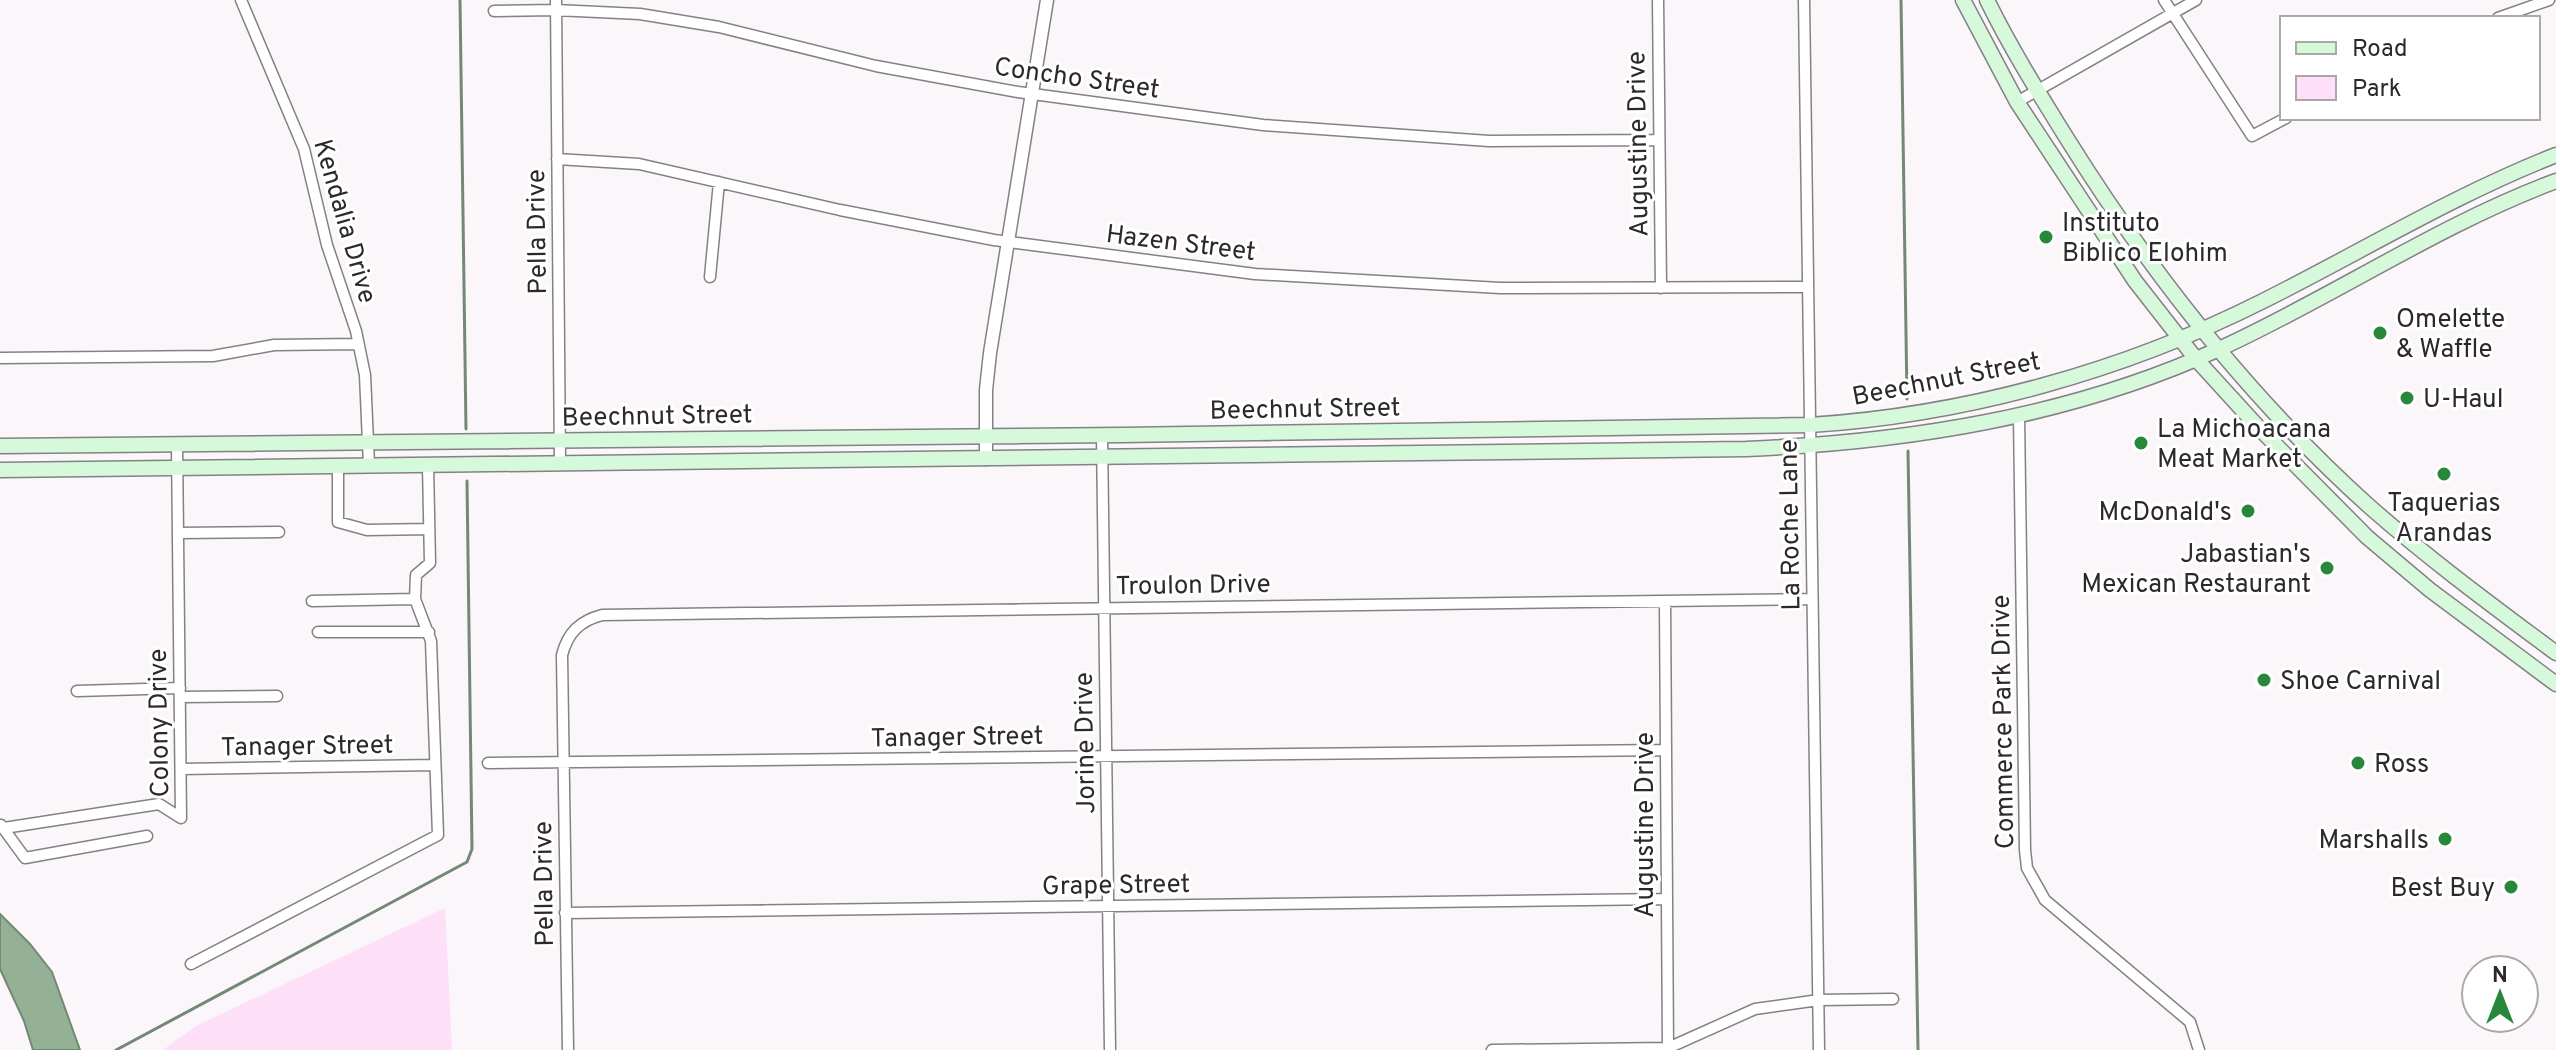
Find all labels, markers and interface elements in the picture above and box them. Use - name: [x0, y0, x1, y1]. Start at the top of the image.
- legend: [2280, 16, 2540, 120]
- text: Road: [2352, 35, 2408, 65]
- street label: Augustine Drive: [1621, 51, 1658, 237]
- street label: Concho Street: [992, 52, 1161, 107]
- text: Park: [2352, 75, 2402, 105]
- street label: Kendalia Drive: [304, 136, 383, 307]
- street label: Pella Drive: [521, 169, 556, 295]
- place label: Instituto Biblico Elohim: [2062, 208, 2228, 271]
- street label: Hazen Street: [1104, 219, 1257, 270]
- marker: Instituto Biblico Elohim: [2037, 228, 2055, 246]
- place label: Omelette & Waffle: [2396, 304, 2505, 367]
- marker: Omelette & Waffle: [2371, 324, 2389, 342]
- street label: Beechnut Street: [1850, 346, 2043, 415]
- place label: U-Haul: [2423, 384, 2504, 417]
- marker: U-Haul: [2398, 389, 2416, 407]
- street label: Beechnut Street: [1209, 392, 1401, 429]
- street label: Beechnut Street: [561, 399, 753, 436]
- place label: La Michoacana Meat Market: [2157, 414, 2331, 477]
- marker: La Michoacana Meat Market: [2132, 434, 2150, 452]
- street label: La Roche Lane: [1774, 439, 1809, 611]
- marker: Taquerias Arandas: [2435, 465, 2453, 483]
- place label: Taquerias Arandas: [2387, 488, 2501, 551]
- place label: McDonald's: [2099, 497, 2232, 530]
- marker: McDonald's: [2239, 502, 2257, 520]
- place label: Jabastian's Mexican Restaurant: [2081, 539, 2311, 602]
- marker: Jabastian's Mexican Restaurant: [2318, 559, 2336, 577]
- street label: Troulon Drive: [1115, 569, 1271, 604]
- street label: Commerce Park Drive: [1986, 594, 2023, 849]
- street label: Colony Drive: [143, 648, 178, 798]
- place label: Shoe Carnival: [2280, 666, 2441, 699]
- marker: Shoe Carnival: [2255, 671, 2273, 689]
- street label: Jorine Drive: [1069, 672, 1104, 814]
- street label: Tanager Street: [870, 720, 1044, 757]
- street label: Tanager Street: [220, 729, 394, 766]
- street label: Augustine Drive: [1630, 732, 1663, 918]
- place label: Ross: [2374, 749, 2429, 782]
- marker: Ross: [2349, 754, 2367, 772]
- street label: Pella Drive: [528, 821, 563, 947]
- place label: Marshalls: [2319, 825, 2429, 858]
- marker: Marshalls: [2436, 830, 2454, 848]
- street label: Grape Street: [1042, 869, 1190, 904]
- place label: Best Buy: [2390, 873, 2495, 906]
- marker: Best Buy: [2502, 878, 2520, 896]
- north arrow: [2460, 954, 2540, 1034]
- text: N: [2492, 963, 2508, 990]

